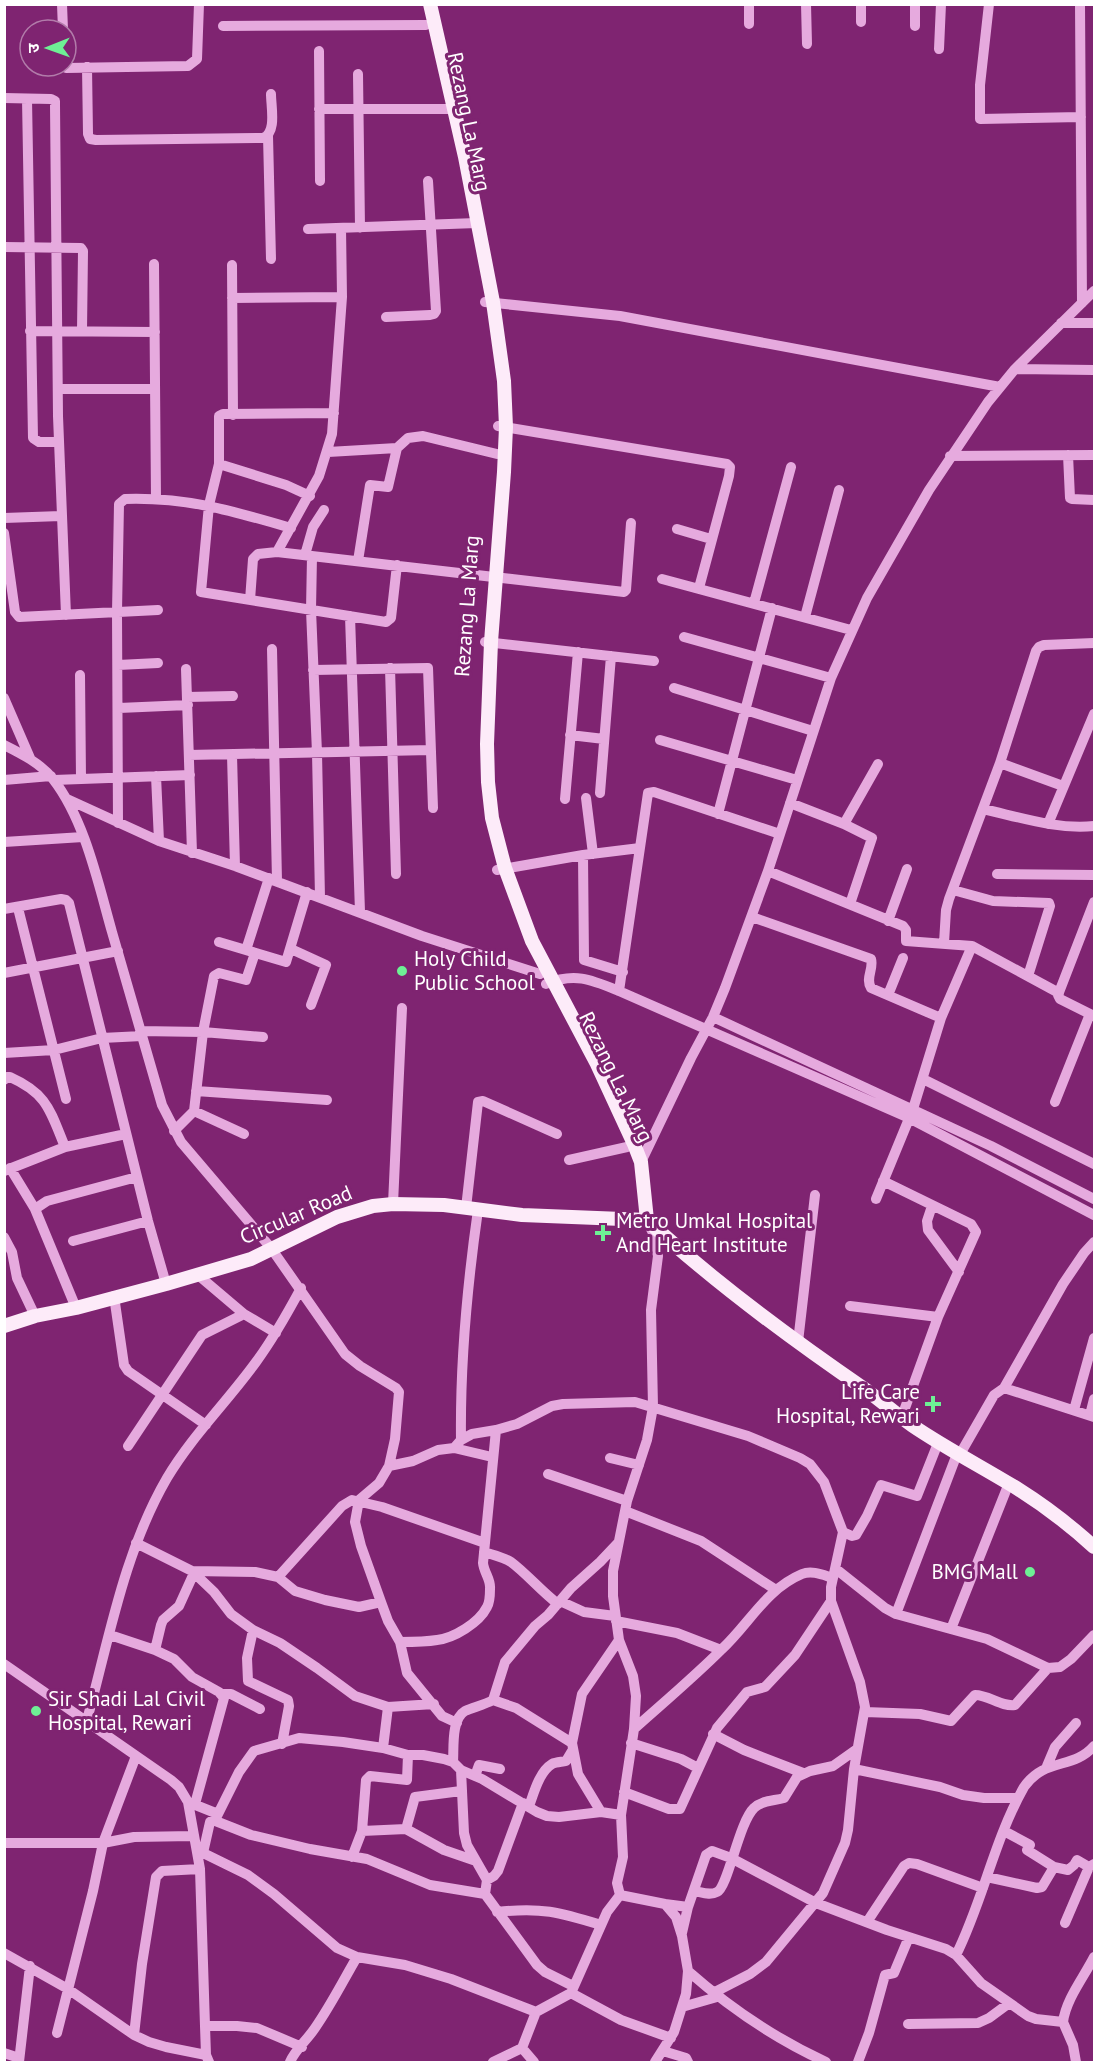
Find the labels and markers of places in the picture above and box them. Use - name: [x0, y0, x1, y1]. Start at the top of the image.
- place label: Holy Child Public School: [414, 945, 535, 996]
- marker: Holy Child Public School: [395, 964, 409, 978]
- place label: Metro Umkal Hospital And Heart Institute: [616, 1207, 812, 1258]
- marker: Metro Umkal Hospital And Heart Institute: [594, 1224, 612, 1242]
- place label: Life Care Hospital, Rewari: [776, 1378, 920, 1429]
- marker: Life Care Hospital, Rewari: [924, 1395, 942, 1413]
- place label: BMG Mall: [931, 1558, 1018, 1585]
- marker: BMG Mall: [1023, 1565, 1037, 1579]
- place label: Sir Shadi Lal Civil Hospital, Rewari: [48, 1685, 205, 1736]
- marker: Sir Shadi Lal Civil Hospital, Rewari: [29, 1704, 43, 1718]

